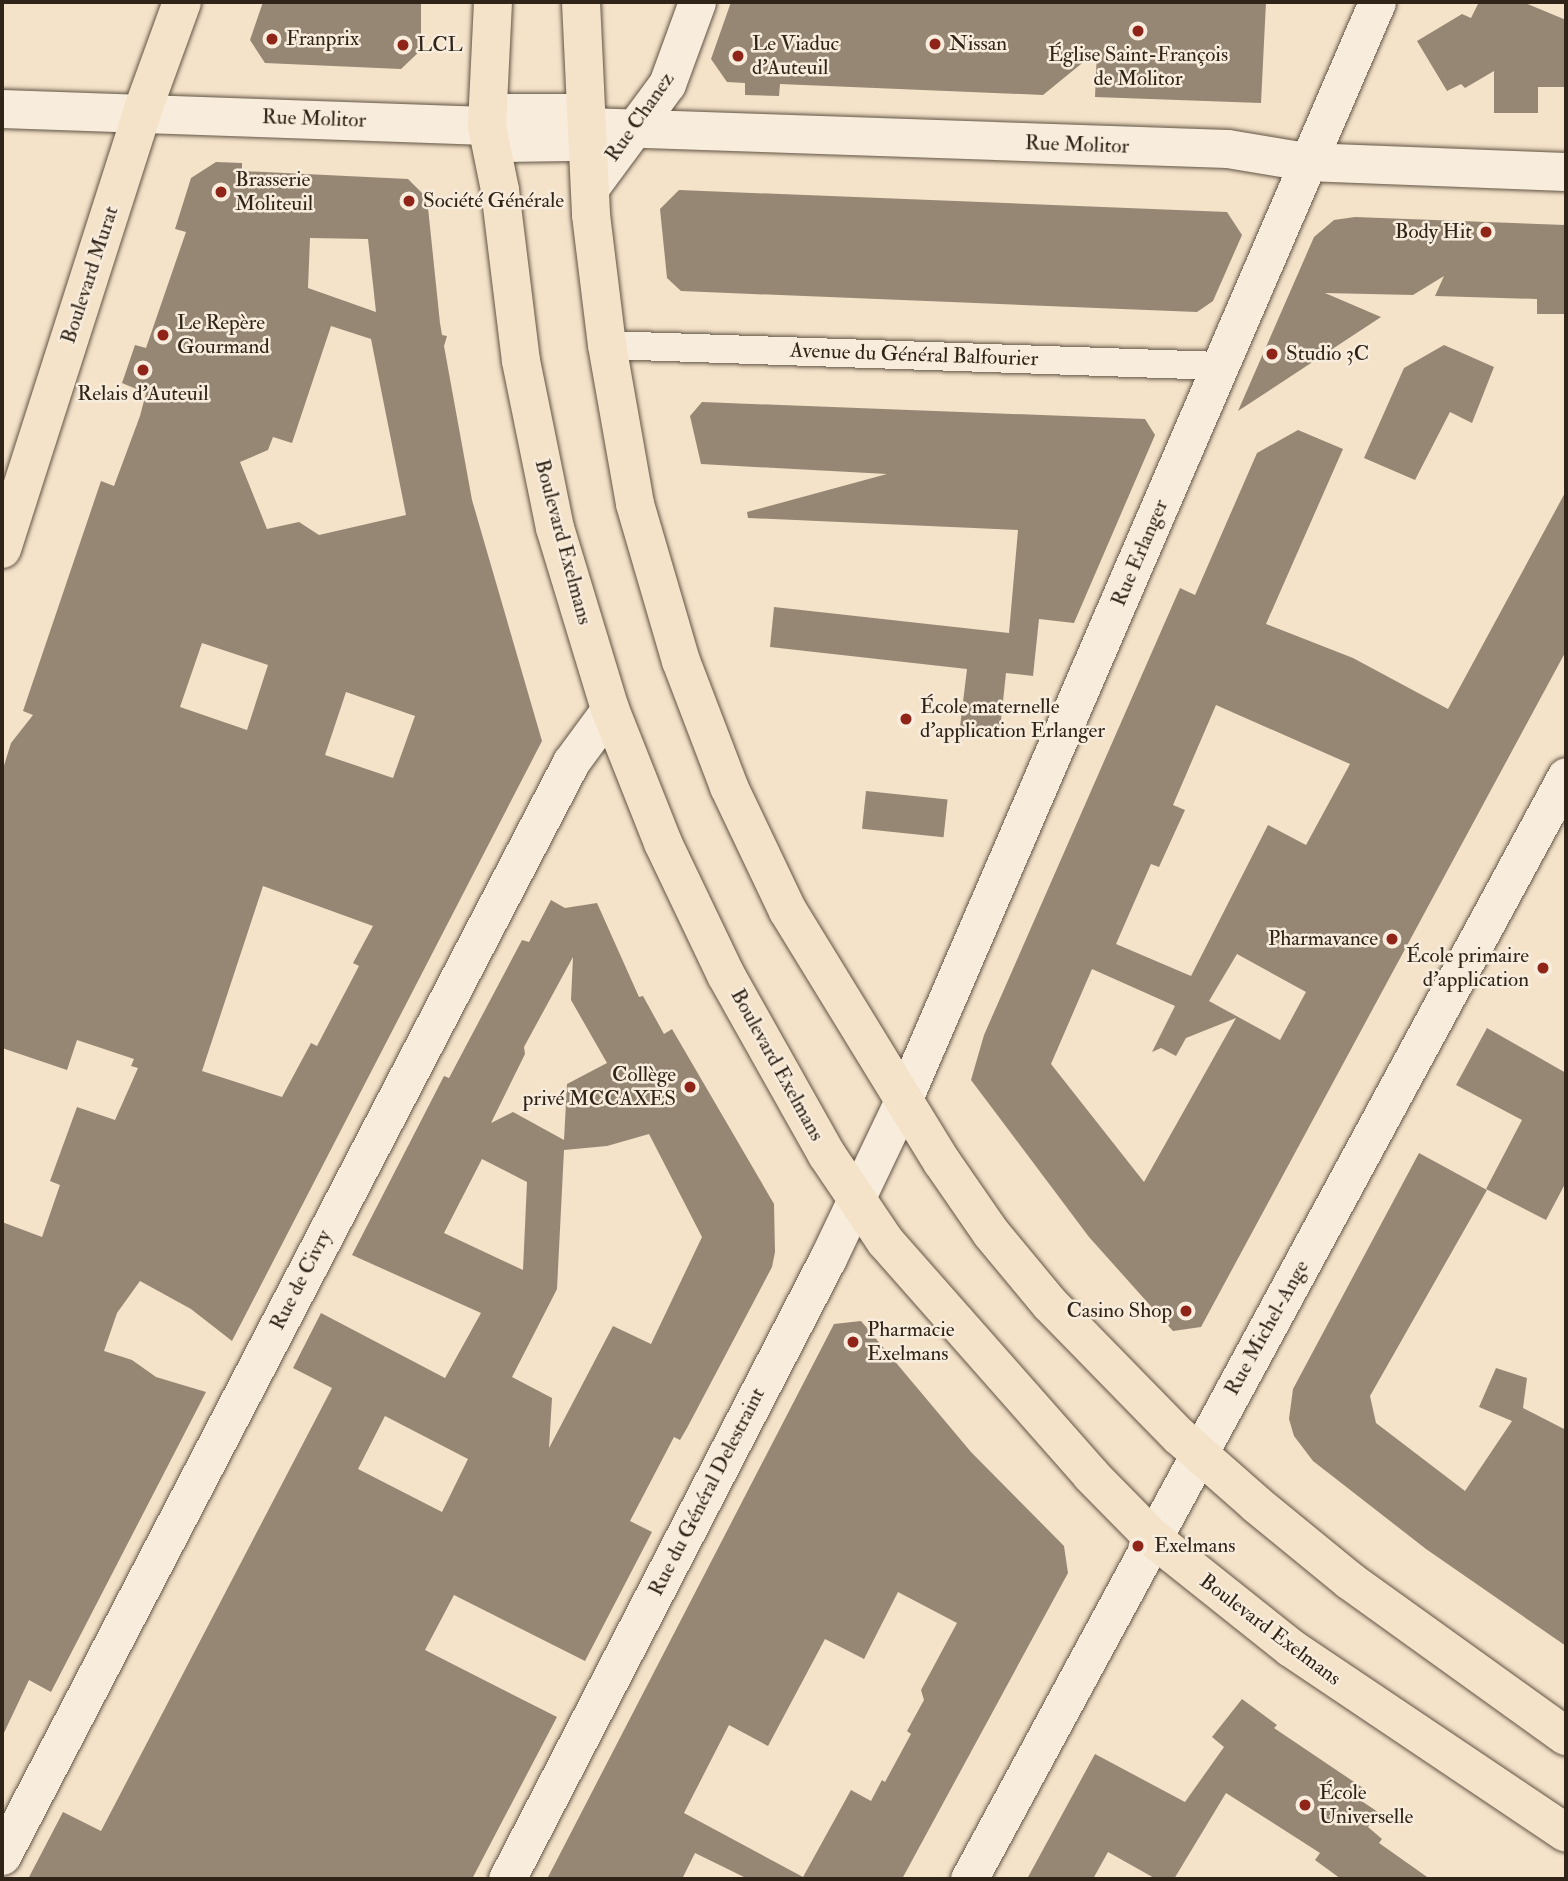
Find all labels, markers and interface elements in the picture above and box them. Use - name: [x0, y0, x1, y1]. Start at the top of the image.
- marker: Église Saint-François de Molitor: [1130, 23, 1146, 39]
- place label: Franprix: [286, 26, 359, 52]
- marker: Franprix: [264, 31, 280, 47]
- place label: Le Viaduc d'Auteuil: [752, 31, 839, 81]
- place label: Nissan: [949, 31, 1007, 57]
- place label: LCL: [417, 32, 463, 58]
- marker: Nissan: [927, 36, 943, 52]
- marker: LCL: [395, 37, 411, 53]
- place label: Église Saint-François de Molitor: [1048, 42, 1228, 92]
- marker: Le Viaduc d'Auteuil: [730, 48, 746, 64]
- street label: Rue Chanez: [600, 67, 680, 167]
- street label: Rue Molitor: [261, 105, 367, 133]
- street label: Rue Molitor: [1024, 131, 1130, 159]
- place label: Brasserie Moliteuil: [235, 167, 313, 217]
- marker: Brasserie Moliteuil: [213, 184, 229, 200]
- place label: Société Générale: [423, 188, 564, 214]
- marker: Société Générale: [401, 193, 417, 209]
- street label: Boulevard Murat: [56, 203, 124, 347]
- place label: Body Hit: [1395, 219, 1472, 245]
- marker: Body Hit: [1478, 224, 1494, 240]
- place label: Le Repère Gourmand: [177, 310, 269, 360]
- marker: Le Repère Gourmand: [155, 327, 171, 343]
- street label: Avenue du Général Balfourier: [789, 338, 1039, 372]
- place label: Studio 3C: [1286, 341, 1369, 367]
- marker: Studio 3C: [1264, 346, 1280, 362]
- marker: Relais d'Auteuil: [135, 362, 151, 378]
- place label: Relais d'Auteuil: [77, 381, 209, 407]
- street label: Boulevard Exelmans: [529, 457, 597, 627]
- street label: Rue Erlanger: [1106, 496, 1174, 610]
- place label: École maternelle d'application Erlanger: [920, 694, 1105, 744]
- marker: École maternelle d'application Erlanger: [898, 711, 914, 727]
- place label: Pharmavance: [1268, 926, 1378, 952]
- marker: Pharmavance: [1384, 931, 1400, 947]
- place label: École primaire d'application: [1406, 943, 1529, 993]
- marker: École primaire d'application: [1535, 960, 1551, 976]
- street label: Boulevard Exelmans: [725, 984, 829, 1146]
- place label: Collège privé MCCAXES: [523, 1062, 676, 1112]
- marker: Collège privé MCCAXES: [682, 1079, 698, 1095]
- street label: Rue de Civry: [265, 1226, 337, 1334]
- street label: Rue Michel-Ange: [1220, 1256, 1314, 1400]
- place label: Casino Shop: [1067, 1298, 1172, 1324]
- marker: Casino Shop: [1178, 1303, 1194, 1319]
- place label: Pharmacie Exelmans: [867, 1317, 954, 1367]
- marker: Pharmacie Exelmans: [845, 1334, 861, 1350]
- street label: Rue du Général Delestraint: [643, 1384, 771, 1600]
- place label: Exelmans: [1154, 1533, 1235, 1559]
- marker: Exelmans: [1128, 1536, 1148, 1556]
- street label: Boulevard Exelmans: [1194, 1569, 1346, 1691]
- place label: École Universelle: [1319, 1780, 1413, 1830]
- marker: École Universelle: [1297, 1797, 1313, 1813]

